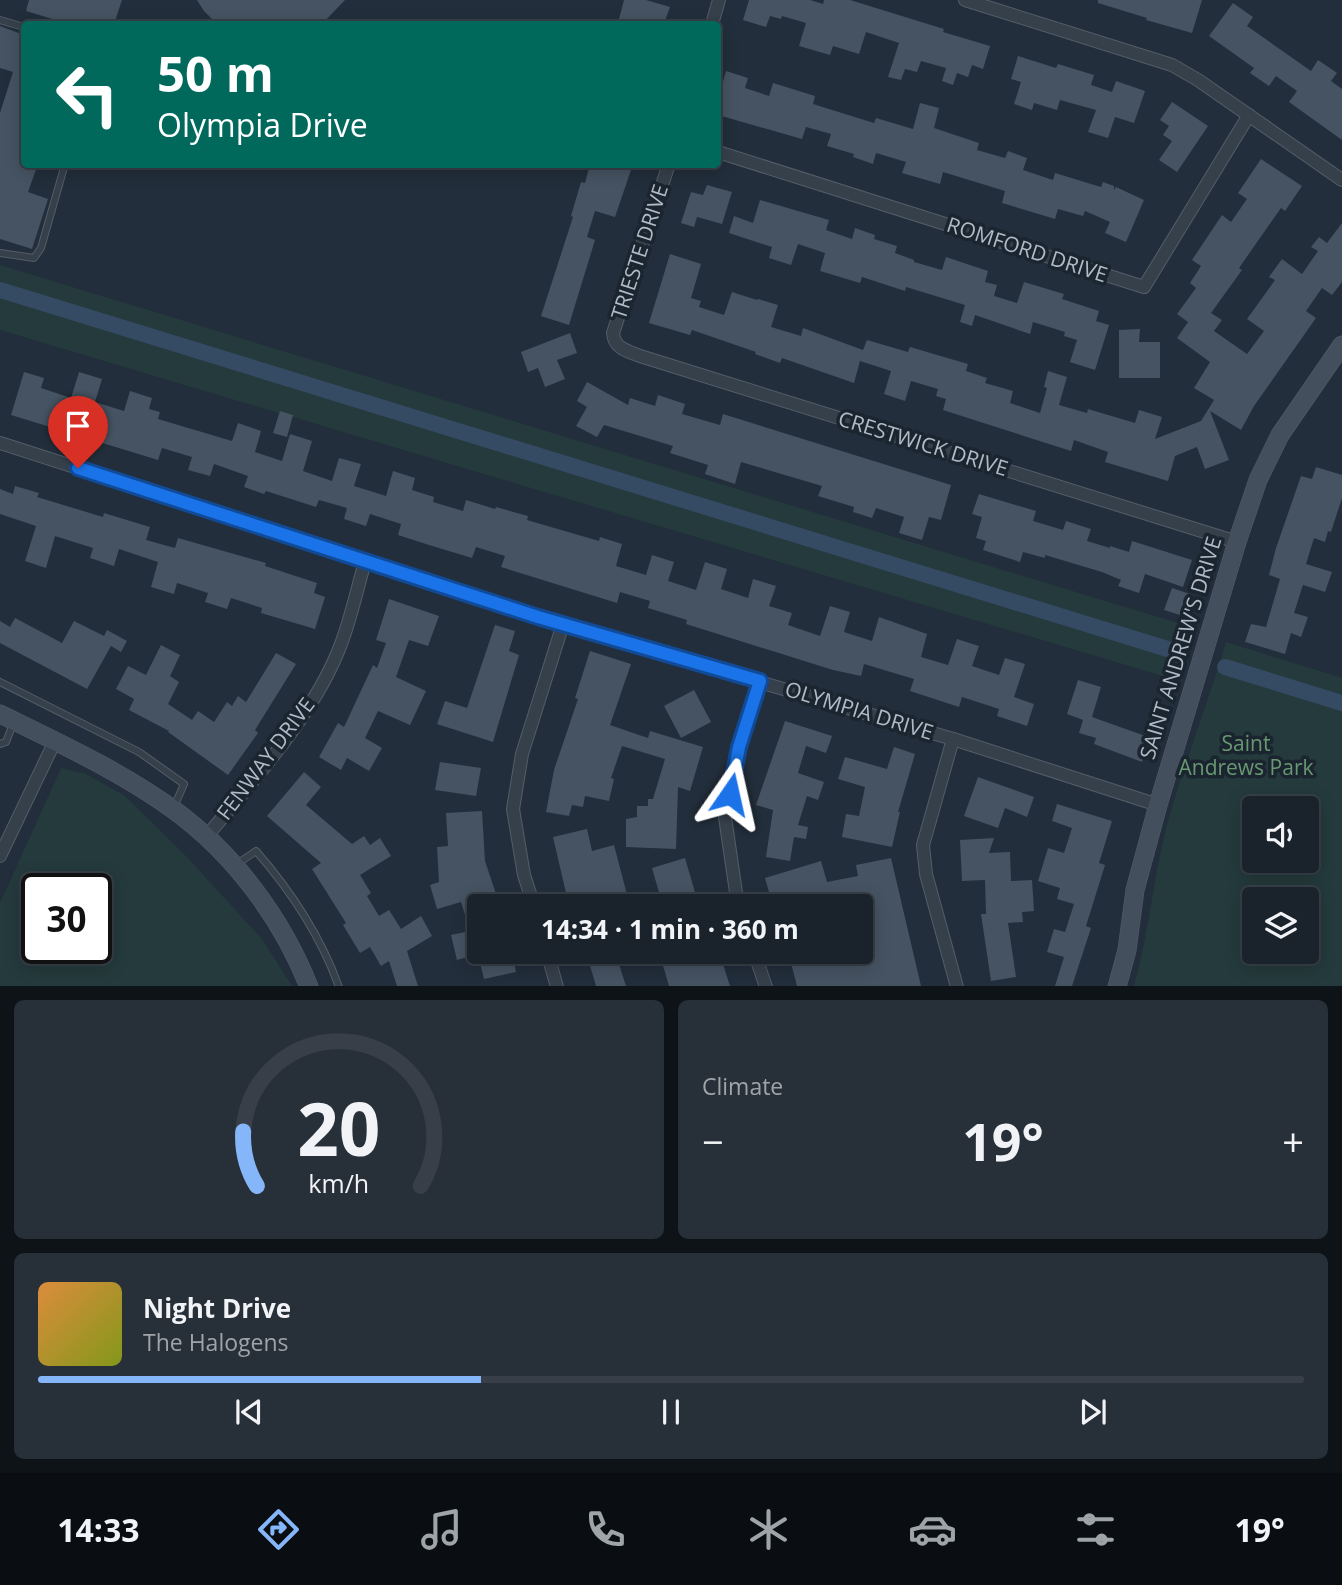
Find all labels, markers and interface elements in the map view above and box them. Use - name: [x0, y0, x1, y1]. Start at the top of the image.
- text: 50 m: [157, 40, 274, 106]
- icon: left: [42, 49, 133, 140]
- text: Olympia Drive: [157, 103, 368, 146]
- street label: TRIESTE DRIVE: [604, 181, 674, 323]
- street label: ROMFORD DRIVE: [943, 210, 1111, 288]
- pin: [48, 396, 108, 468]
- street label: CRESTWICK DRIVE: [835, 404, 1012, 482]
- icon: arrive: [59, 407, 97, 445]
- street label: SAINT ANDREW'S DRIVE: [1133, 533, 1227, 763]
- street label: OLYMPIA DRIVE: [782, 674, 937, 746]
- street label: FENWAY DRIVE: [210, 691, 320, 825]
- park label: Saint Andrews Park: [1178, 729, 1314, 781]
- position arrow: [693, 757, 767, 831]
- map controls: [1242, 796, 1319, 964]
- button: sound: [1242, 796, 1319, 873]
- speed limit sign: 30: [21, 873, 112, 964]
- button: layers: [1242, 887, 1319, 964]
- text: 14:34 · 1 min · 360 m: [541, 911, 799, 947]
- text: Climate: [702, 1070, 783, 1102]
- text: 20: [297, 1078, 381, 1177]
- text: 19°: [962, 1105, 1044, 1176]
- text: −: [702, 1115, 724, 1167]
- text: +: [1282, 1115, 1304, 1167]
- text: km/h: [309, 1165, 369, 1199]
- text: Night Drive: [143, 1290, 291, 1326]
- text: The Halogens: [143, 1326, 289, 1358]
- icon: previous: [230, 1393, 268, 1431]
- icon: pause: [652, 1393, 690, 1431]
- icon: next: [1074, 1393, 1112, 1431]
- icon: directions: [254, 1505, 303, 1554]
- icon: music: [417, 1505, 466, 1554]
- icon: phone: [581, 1505, 630, 1554]
- icon: climate: [744, 1505, 793, 1554]
- icon: car: [908, 1505, 957, 1554]
- icon: filters: [1071, 1505, 1120, 1554]
- text: 14:33: [57, 1508, 140, 1551]
- text: 19°: [1234, 1508, 1285, 1551]

